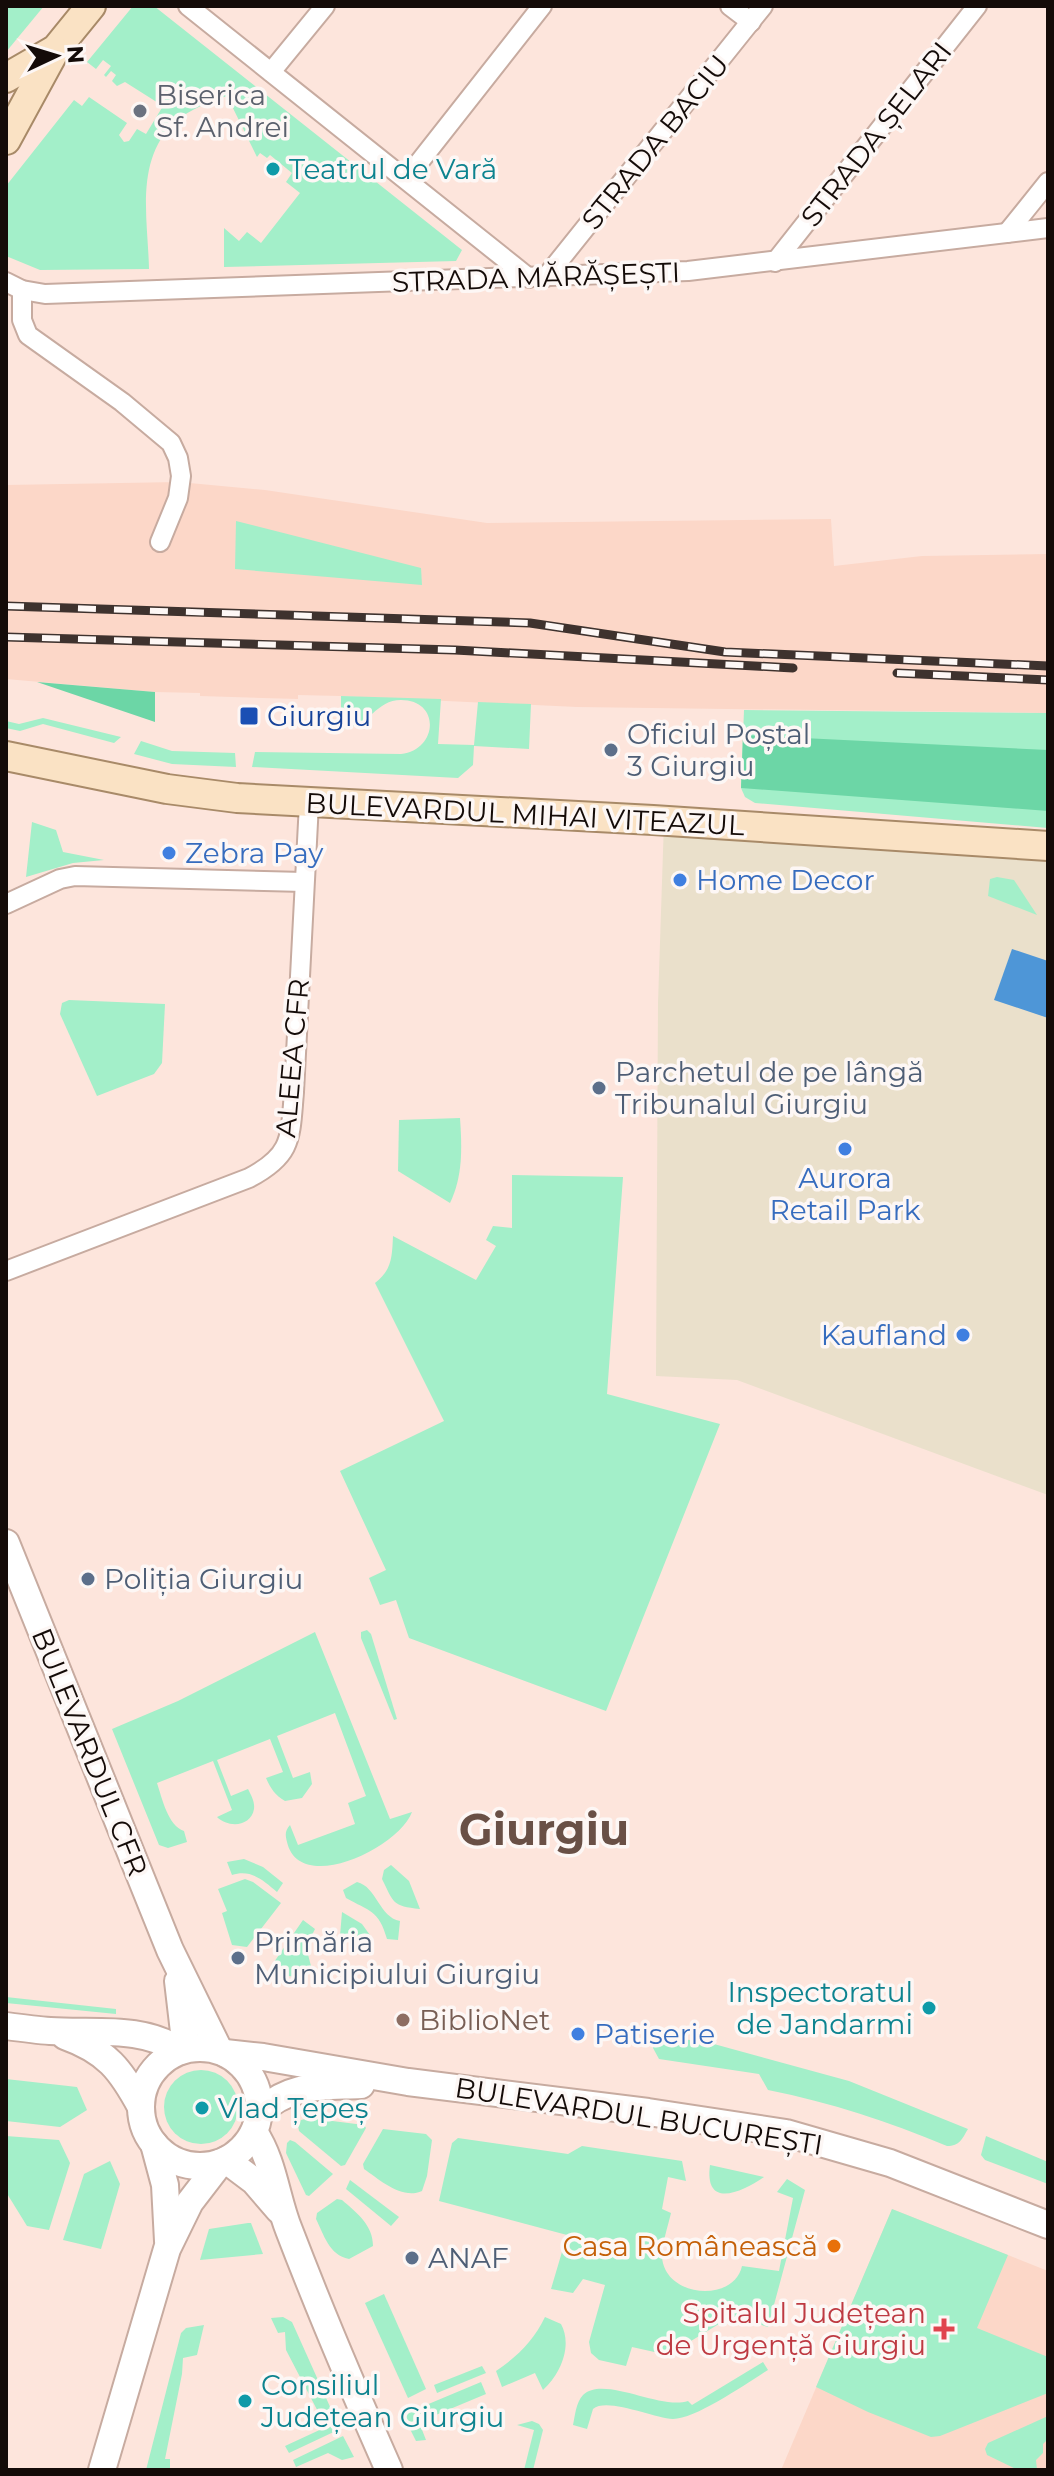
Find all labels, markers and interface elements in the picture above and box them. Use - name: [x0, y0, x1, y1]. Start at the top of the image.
- north arrow: [16, 16, 96, 96]
- street label: STRADA ȘELARI: [793, 35, 959, 233]
- text: N: [61, 45, 90, 64]
- street label: STRADA BACIU: [574, 48, 736, 236]
- place label: Biserica Sf. Andrei: [156, 78, 289, 144]
- marker: Biserica Sf. Andrei: [131, 102, 149, 120]
- place label: Teatrul de Vară: [289, 152, 497, 186]
- marker: Teatrul de Vară: [264, 160, 282, 178]
- street label: STRADA MĂRĂȘEȘTI: [391, 255, 681, 299]
- place label: Giurgiu: [267, 699, 371, 733]
- marker: Giurgiu: [238, 705, 260, 727]
- place label: Oficiul Poștal 3 Giurgiu: [627, 717, 810, 783]
- marker: Oficiul Poștal 3 Giurgiu: [602, 741, 620, 759]
- street label: BULEVARDUL MIHAI VITEAZUL: [305, 786, 746, 843]
- place label: Zebra Pay: [185, 836, 324, 870]
- marker: Zebra Pay: [160, 844, 178, 862]
- place label: Home Decor: [696, 863, 875, 897]
- marker: Home Decor: [671, 871, 689, 889]
- street label: ALEEA CFR: [268, 977, 316, 1139]
- place label: Parchetul de pe lângă Tribunalul Giurgiu: [615, 1055, 924, 1121]
- marker: Parchetul de pe lângă Tribunalul Giurgiu: [590, 1079, 608, 1097]
- marker: Aurora Retail Park: [836, 1140, 854, 1158]
- place label: Aurora Retail Park: [770, 1161, 921, 1227]
- place label: Kaufland: [821, 1318, 947, 1352]
- marker: Kaufland: [954, 1326, 972, 1344]
- place label: Poliția Giurgiu: [104, 1562, 303, 1596]
- marker: Poliția Giurgiu: [79, 1570, 97, 1588]
- street label: BULEVARDUL CFR: [25, 1623, 155, 1881]
- district label: Giurgiu: [459, 1802, 629, 1856]
- place label: Primăria Municipiului Giurgiu: [254, 1925, 540, 1991]
- marker: Primăria Municipiului Giurgiu: [229, 1949, 247, 1967]
- place label: Inspectoratul de Jandarmi: [727, 1975, 913, 2041]
- marker: Inspectoratul de Jandarmi: [920, 1999, 938, 2017]
- place label: BiblioNet: [419, 2003, 550, 2037]
- marker: BiblioNet: [394, 2011, 412, 2029]
- place label: Patiserie: [594, 2017, 715, 2051]
- marker: Patiserie: [569, 2025, 587, 2043]
- street label: BULEVARDUL BUCUREȘTI: [453, 2070, 825, 2162]
- place label: Vlad Țepeș: [218, 2091, 368, 2125]
- marker: Vlad Țepeș: [193, 2099, 211, 2117]
- place label: Casa Românească: [562, 2229, 818, 2263]
- marker: Casa Românească: [825, 2237, 843, 2255]
- place label: ANAF: [428, 2241, 509, 2275]
- marker: ANAF: [403, 2249, 421, 2267]
- place label: Spitalul Județean de Urgență Giurgiu: [656, 2296, 926, 2362]
- marker: Spitalul Județean de Urgență Giurgiu: [933, 2318, 955, 2340]
- place label: Consiliul Județean Giurgiu: [260, 2368, 504, 2434]
- marker: Consiliul Județean Giurgiu: [236, 2392, 254, 2410]

